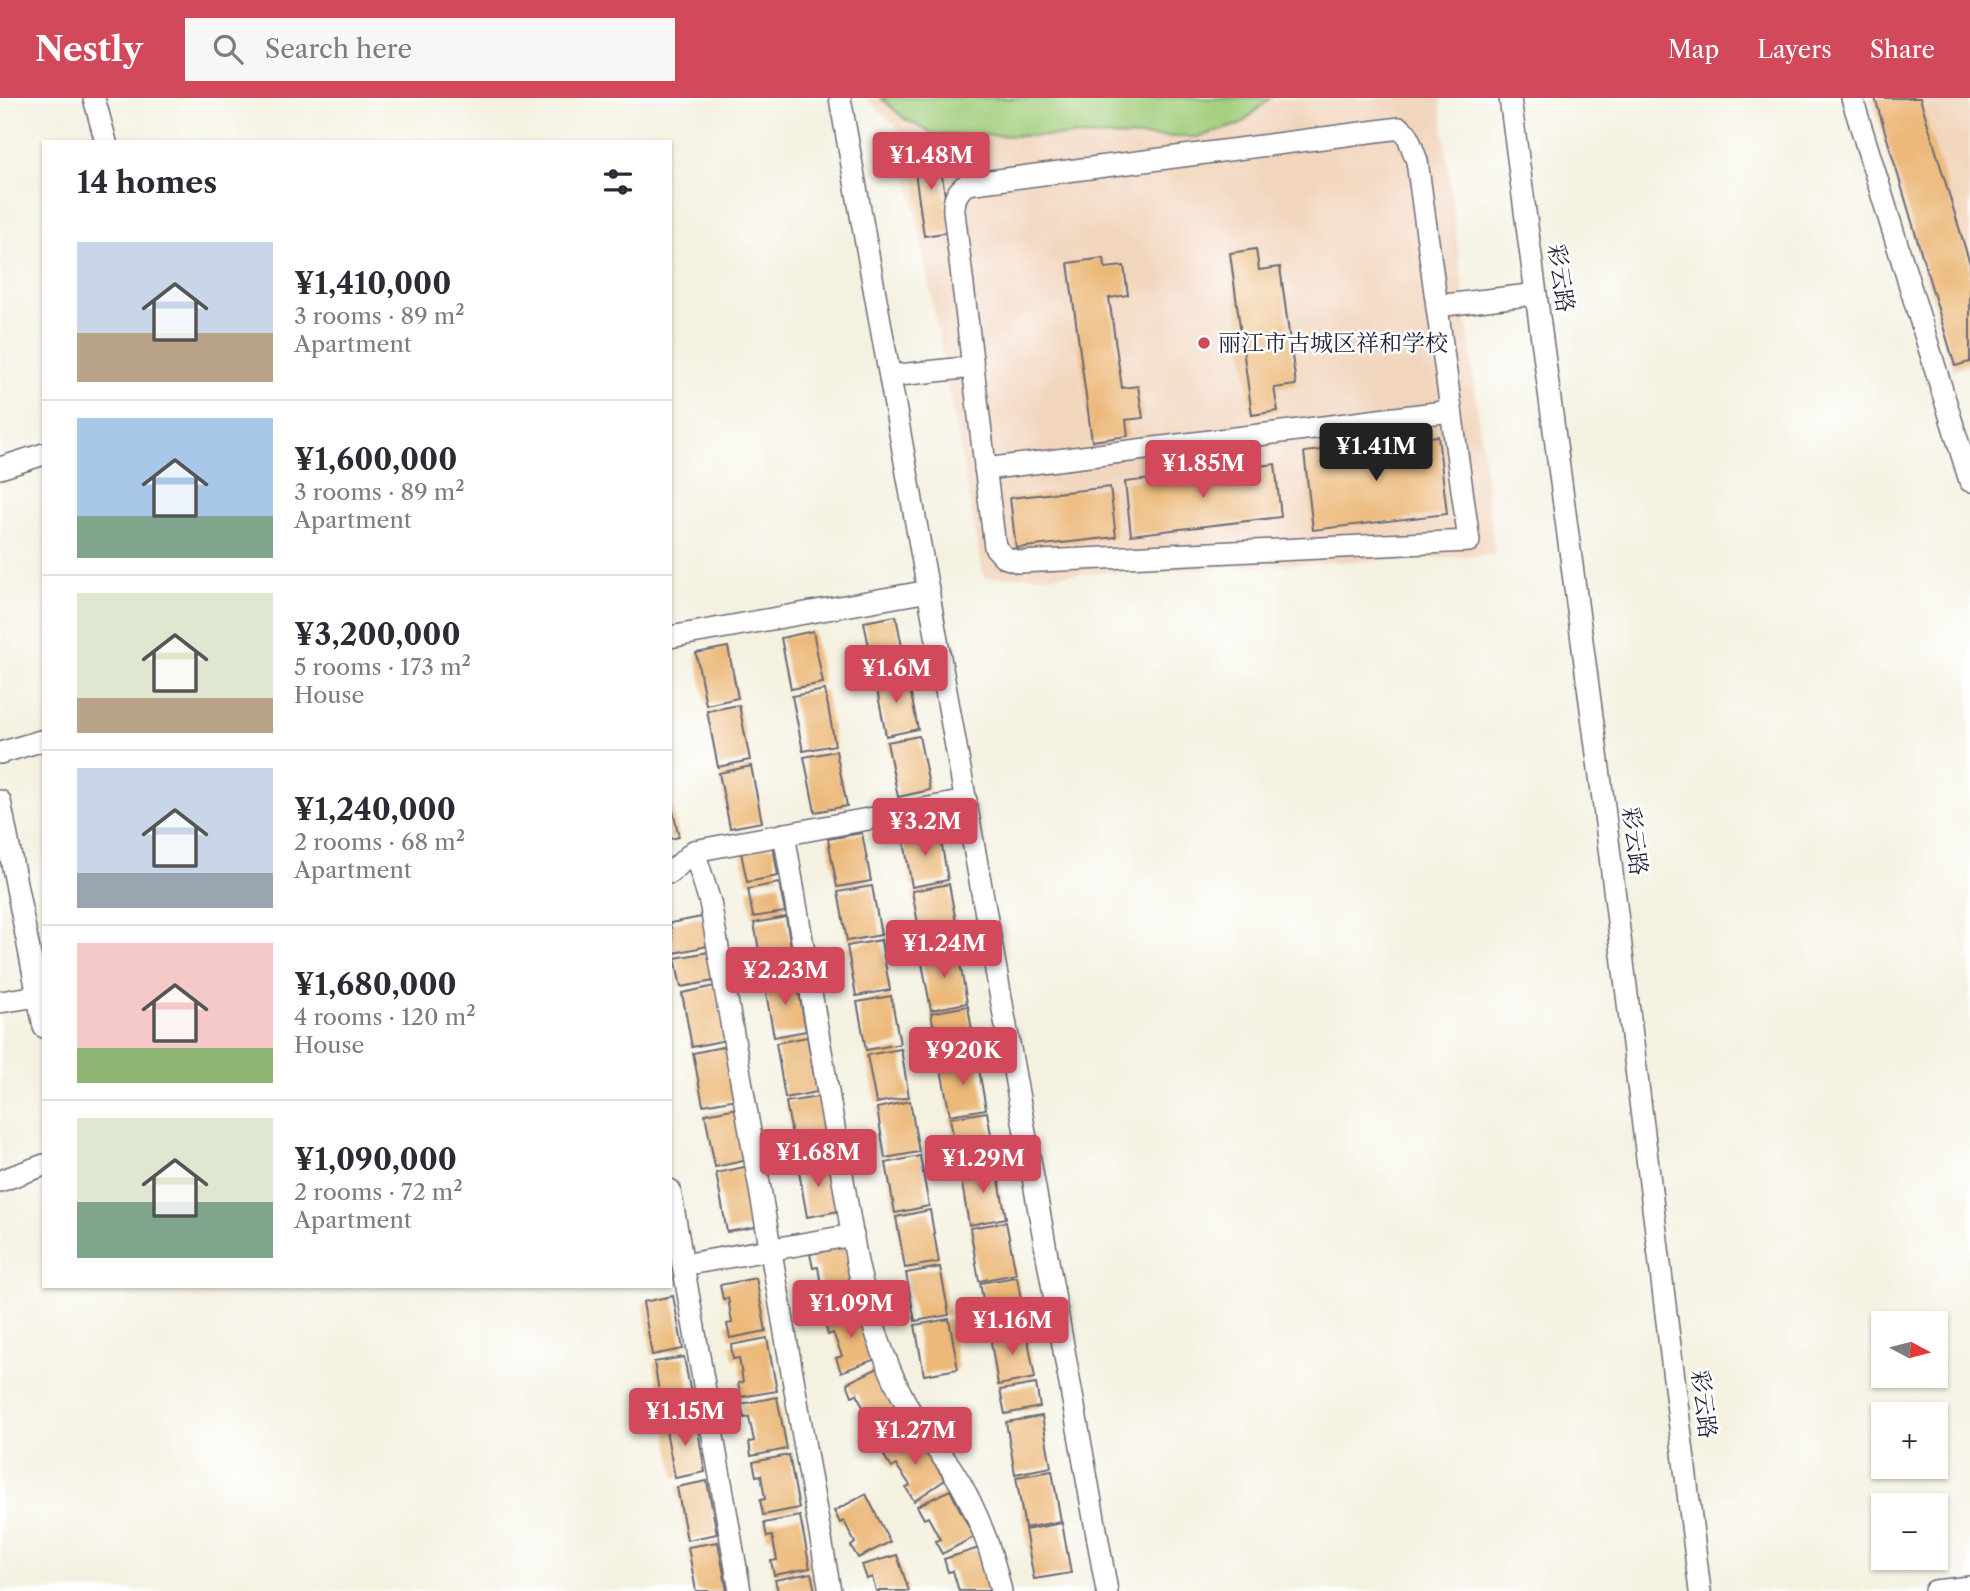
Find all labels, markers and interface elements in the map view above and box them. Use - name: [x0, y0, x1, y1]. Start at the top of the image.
- search box: [185, 18, 675, 81]
- text: Nestly: [35, 29, 143, 70]
- icon: search: [209, 30, 247, 68]
- text: Search here: [265, 33, 412, 65]
- text: Map: [1668, 35, 1719, 64]
- text: Layers: [1757, 35, 1832, 64]
- text: Share: [1870, 35, 1935, 64]
- pin: ¥1.48M: [874, 132, 988, 192]
- text: ¥1.48M: [889, 141, 973, 169]
- icon: filters: [599, 163, 637, 201]
- text: 14 homes: [77, 164, 217, 201]
- street label: 彩云路: [1542, 242, 1580, 314]
- text: ¥1,410,000: [294, 265, 451, 302]
- icon: home: [133, 270, 217, 354]
- text: 3 rooms · 89 m²: [294, 302, 465, 330]
- place label: 丽江市古城区祥和学校: [1218, 329, 1448, 357]
- text: Apartment: [294, 330, 412, 358]
- marker: 丽江市古城区祥和学校: [1196, 335, 1212, 351]
- pin: ¥1.41M: [1319, 424, 1433, 483]
- text: ¥1.41M: [1336, 432, 1416, 460]
- pin: ¥1.85M: [1146, 440, 1260, 500]
- text: ¥1,600,000: [294, 441, 457, 478]
- icon: home: [133, 446, 217, 530]
- text: ¥1.85M: [1161, 449, 1245, 477]
- text: 3 rooms · 89 m²: [294, 478, 465, 506]
- text: Apartment: [294, 506, 412, 534]
- text: ¥3,200,000: [294, 616, 461, 653]
- icon: home: [133, 621, 217, 705]
- pin: ¥1.6M: [847, 646, 945, 705]
- text: 5 rooms · 173 m²: [294, 653, 471, 681]
- text: ¥1.6M: [861, 654, 931, 682]
- text: House: [294, 681, 364, 709]
- text: ¥1,240,000: [294, 791, 456, 828]
- icon: home: [133, 796, 217, 880]
- pin: ¥3.2M: [876, 798, 974, 858]
- street label: 彩云路: [1617, 805, 1653, 877]
- text: ¥3.2M: [888, 807, 962, 835]
- text: 2 rooms · 68 m²: [294, 828, 465, 856]
- text: Apartment: [294, 856, 412, 884]
- pin: ¥1.24M: [887, 920, 1001, 980]
- text: ¥1.24M: [902, 929, 986, 957]
- pin: ¥2.23M: [728, 948, 842, 1007]
- text: ¥2.23M: [742, 956, 828, 984]
- text: ¥1,680,000: [294, 966, 457, 1003]
- icon: home: [133, 971, 217, 1055]
- text: 4 rooms · 120 m²: [294, 1003, 476, 1031]
- pin: ¥920K: [914, 1028, 1012, 1087]
- text: House: [294, 1031, 364, 1059]
- text: ¥920K: [925, 1036, 1001, 1064]
- pin: ¥1.68M: [761, 1130, 875, 1189]
- pin: ¥1.29M: [926, 1136, 1040, 1195]
- text: ¥1.68M: [776, 1138, 860, 1166]
- text: ¥1,090,000: [294, 1141, 457, 1178]
- text: ¥1.29M: [941, 1144, 1025, 1172]
- icon: home: [133, 1146, 217, 1230]
- text: 2 rooms · 72 m²: [294, 1178, 463, 1206]
- text: Apartment: [294, 1206, 412, 1234]
- pin: ¥1.09M: [794, 1280, 908, 1340]
- text: ¥1.09M: [809, 1289, 894, 1317]
- pin: ¥1.16M: [955, 1298, 1069, 1357]
- text: ¥1.16M: [972, 1306, 1053, 1334]
- north arrow: [1871, 1311, 1948, 1388]
- map controls: [1871, 1311, 1948, 1570]
- street label: 彩云路: [1686, 1368, 1722, 1440]
- pin: ¥1.15M: [628, 1388, 742, 1448]
- text: ¥1.15M: [645, 1397, 725, 1425]
- button: +: [1871, 1402, 1948, 1479]
- pin: ¥1.27M: [858, 1408, 972, 1467]
- text: ¥1.27M: [874, 1416, 956, 1444]
- button: −: [1871, 1493, 1948, 1570]

